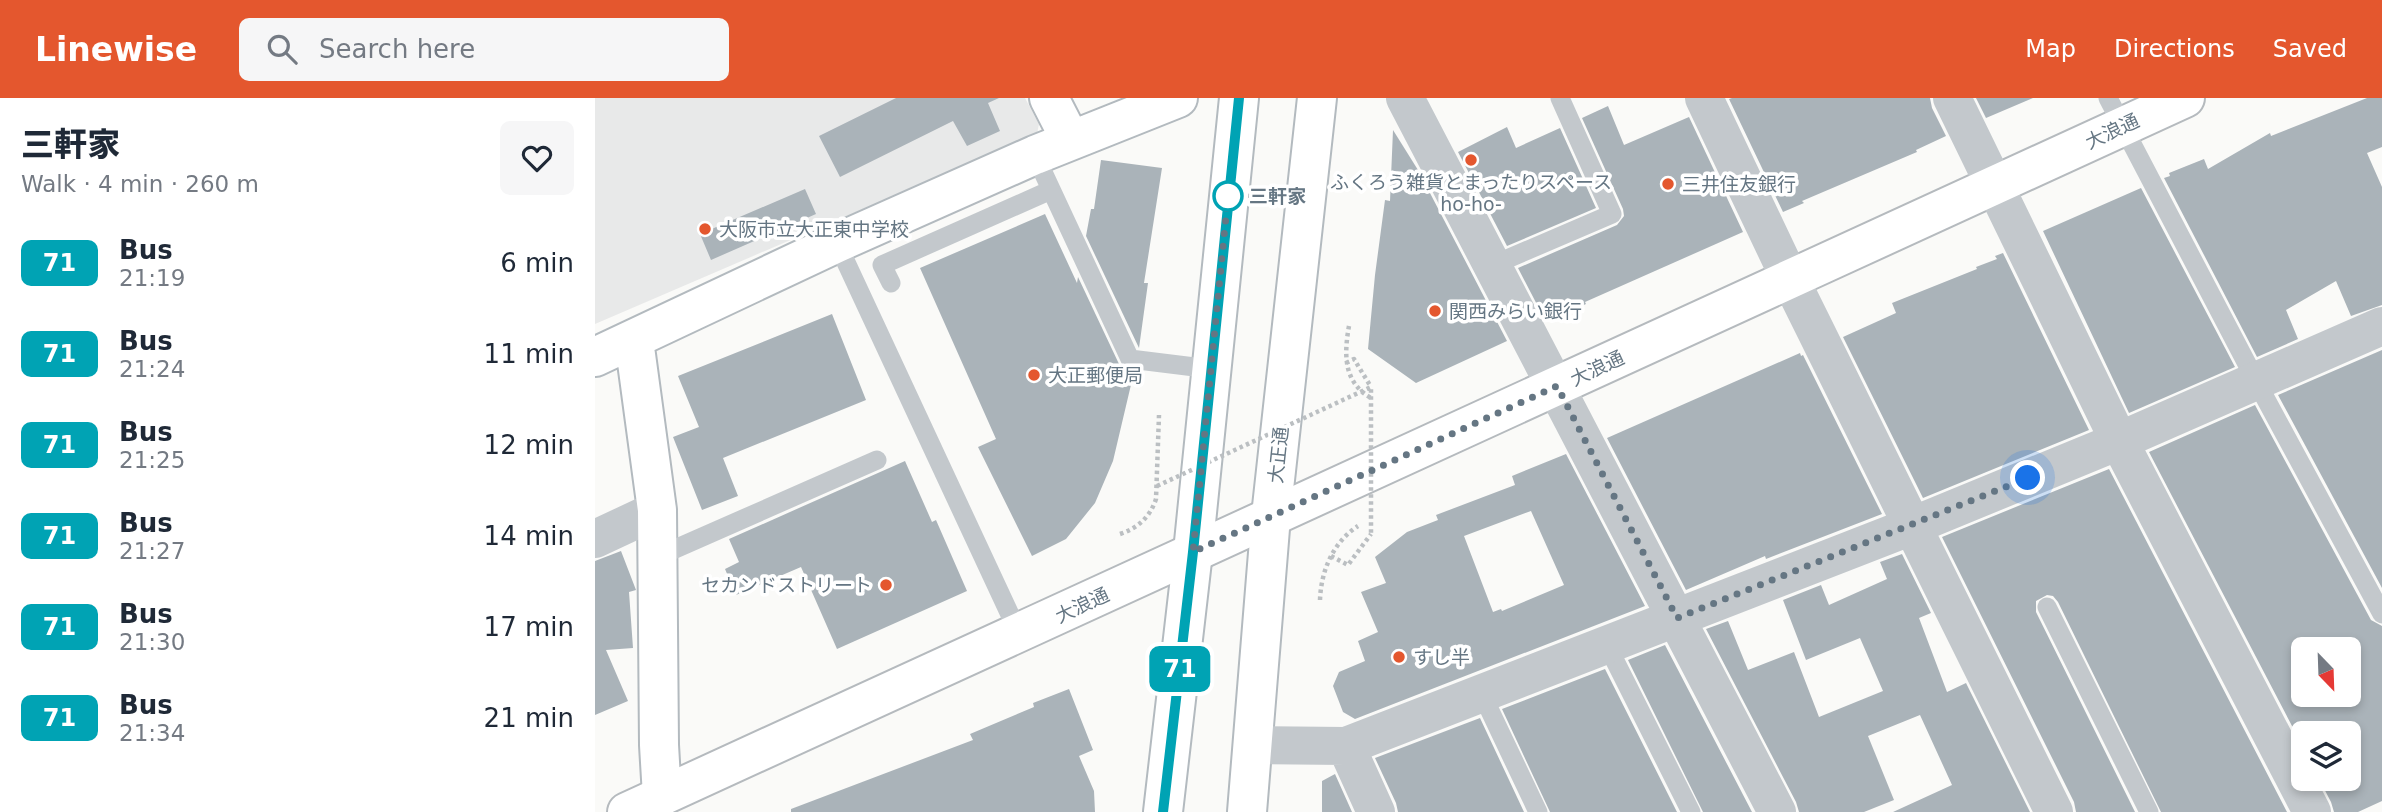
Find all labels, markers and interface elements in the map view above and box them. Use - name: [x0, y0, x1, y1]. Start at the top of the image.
- search box: [239, 18, 729, 81]
- text: Linewise: [35, 30, 197, 69]
- icon: search: [263, 30, 301, 68]
- text: Search here: [319, 34, 475, 64]
- text: Map: [2025, 35, 2076, 63]
- text: Directions: [2114, 35, 2235, 63]
- text: Saved: [2273, 35, 2347, 63]
- street label: 大浪通: [2082, 109, 2142, 153]
- button: heart: [500, 121, 574, 195]
- text: 三軒家: [21, 125, 120, 164]
- marker: ふくろう雑貨とまったりスペース ho-ho-: [1463, 152, 1479, 168]
- text: Walk · 4 min · 260 m: [21, 171, 259, 197]
- place label: ふくろう雑貨とまったりスペース ho-ho-: [1330, 171, 1612, 215]
- place label: 三井住友銀行: [1682, 173, 1796, 195]
- marker: 三井住友銀行: [1660, 176, 1676, 192]
- marker: 三軒家: [1213, 181, 1243, 211]
- place label: 三軒家: [1249, 185, 1306, 207]
- place label: 大阪市立大正東中学校: [719, 218, 909, 240]
- marker: 大阪市立大正東中学校: [697, 221, 713, 237]
- text: Bus: [119, 235, 173, 265]
- text: 6 min: [500, 248, 574, 278]
- text: 71: [43, 249, 76, 277]
- text: 21:19: [119, 265, 185, 291]
- place label: 関西みらい銀行: [1449, 300, 1582, 322]
- marker: 関西みらい銀行: [1427, 303, 1443, 319]
- text: Bus: [119, 326, 173, 356]
- text: 11 min: [484, 339, 574, 369]
- text: 71: [43, 340, 76, 368]
- street label: 大浪通: [1567, 346, 1627, 390]
- text: 21:24: [119, 356, 185, 382]
- place label: 大正郵便局: [1048, 364, 1143, 386]
- marker: 大正郵便局: [1026, 367, 1042, 383]
- text: Bus: [119, 417, 173, 447]
- street label: 大正通: [1264, 425, 1292, 485]
- text: 12 min: [484, 430, 574, 460]
- text: 71: [43, 431, 76, 459]
- text: 21:25: [119, 447, 185, 473]
- your location: [2010, 460, 2045, 495]
- text: Bus: [119, 508, 173, 538]
- text: 14 min: [484, 521, 574, 551]
- text: 71: [43, 522, 76, 550]
- text: 21:27: [119, 538, 185, 564]
- place label: セカンドストリート: [701, 574, 872, 596]
- marker: セカンドストリート: [878, 577, 894, 593]
- street label: 大浪通: [1052, 583, 1112, 627]
- text: Bus: [119, 599, 173, 629]
- text: 17 min: [484, 612, 574, 642]
- text: 71: [43, 613, 76, 641]
- text: 21:30: [119, 629, 185, 655]
- north arrow: [2291, 637, 2361, 707]
- map controls: [2291, 637, 2361, 791]
- line badge: 71: [1149, 646, 1211, 692]
- place label: すし半: [1413, 646, 1470, 668]
- marker: すし半: [1391, 649, 1407, 665]
- text: 71: [1163, 655, 1197, 683]
- text: Bus: [119, 690, 173, 720]
- text: 21 min: [484, 703, 574, 733]
- text: 71: [43, 704, 76, 732]
- text: 21:34: [119, 720, 185, 746]
- button: layers: [2291, 721, 2361, 791]

